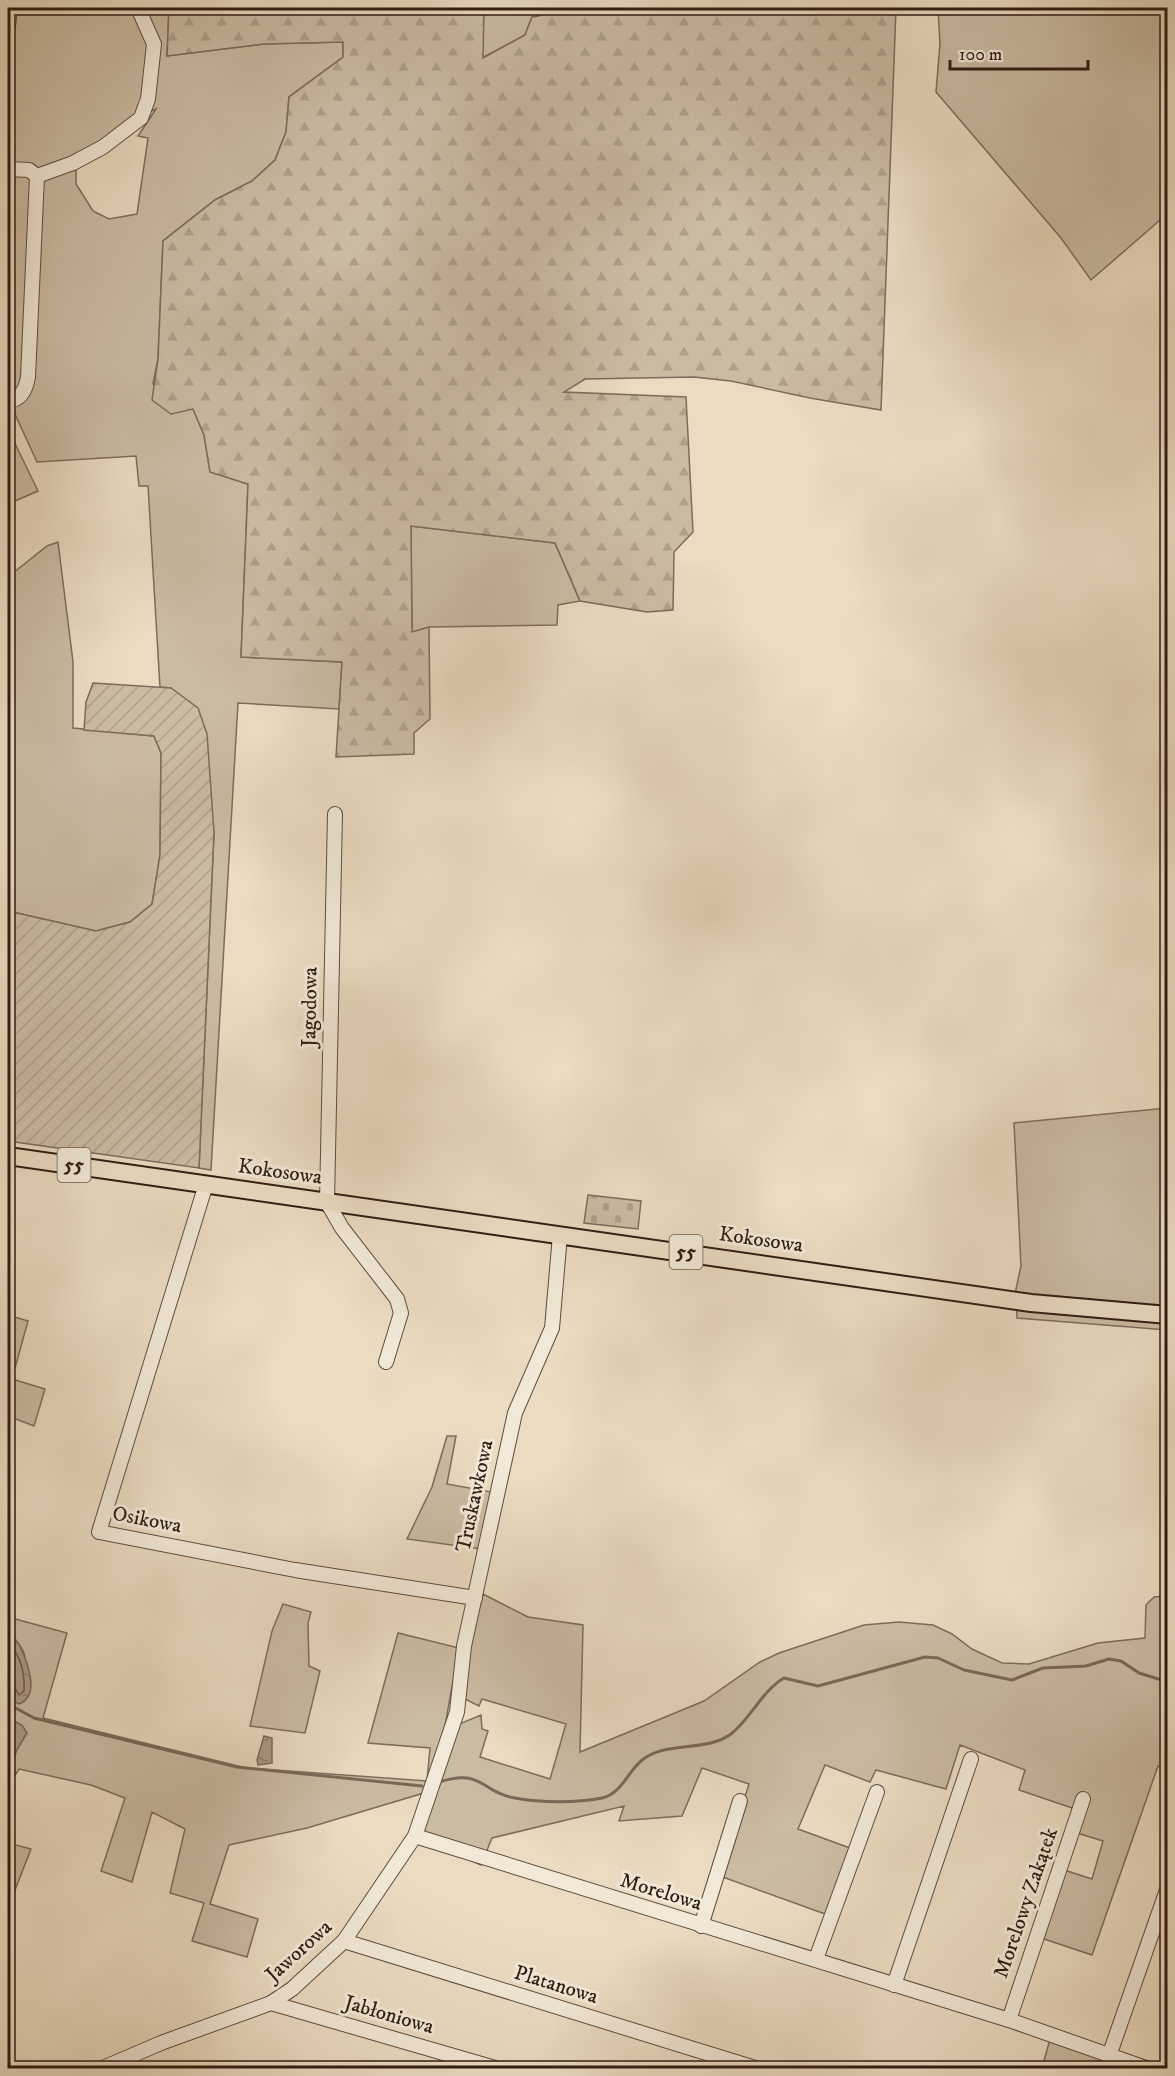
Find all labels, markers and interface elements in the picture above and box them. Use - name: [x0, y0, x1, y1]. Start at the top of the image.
- scale bar: [950, 33, 1088, 71]
- text: 100 m: [959, 44, 1002, 66]
- street label: Jagodowa: [296, 967, 324, 1049]
- road number: 55: [58, 1148, 90, 1182]
- street label: Kokosowa: [236, 1153, 324, 1191]
- street label: Kokosowa: [717, 1221, 805, 1259]
- road number: 55: [670, 1235, 702, 1269]
- street label: Truskawkowa: [450, 1438, 500, 1554]
- street label: Osikowa: [110, 1501, 184, 1539]
- street label: Morelowy Zakątek: [988, 1824, 1064, 1982]
- street label: Morelowa: [617, 1867, 705, 1917]
- street label: Jaworowa: [259, 1914, 338, 1989]
- street label: Platanowa: [511, 1960, 601, 2010]
- street label: Jabłoniowa: [339, 1989, 437, 2040]

